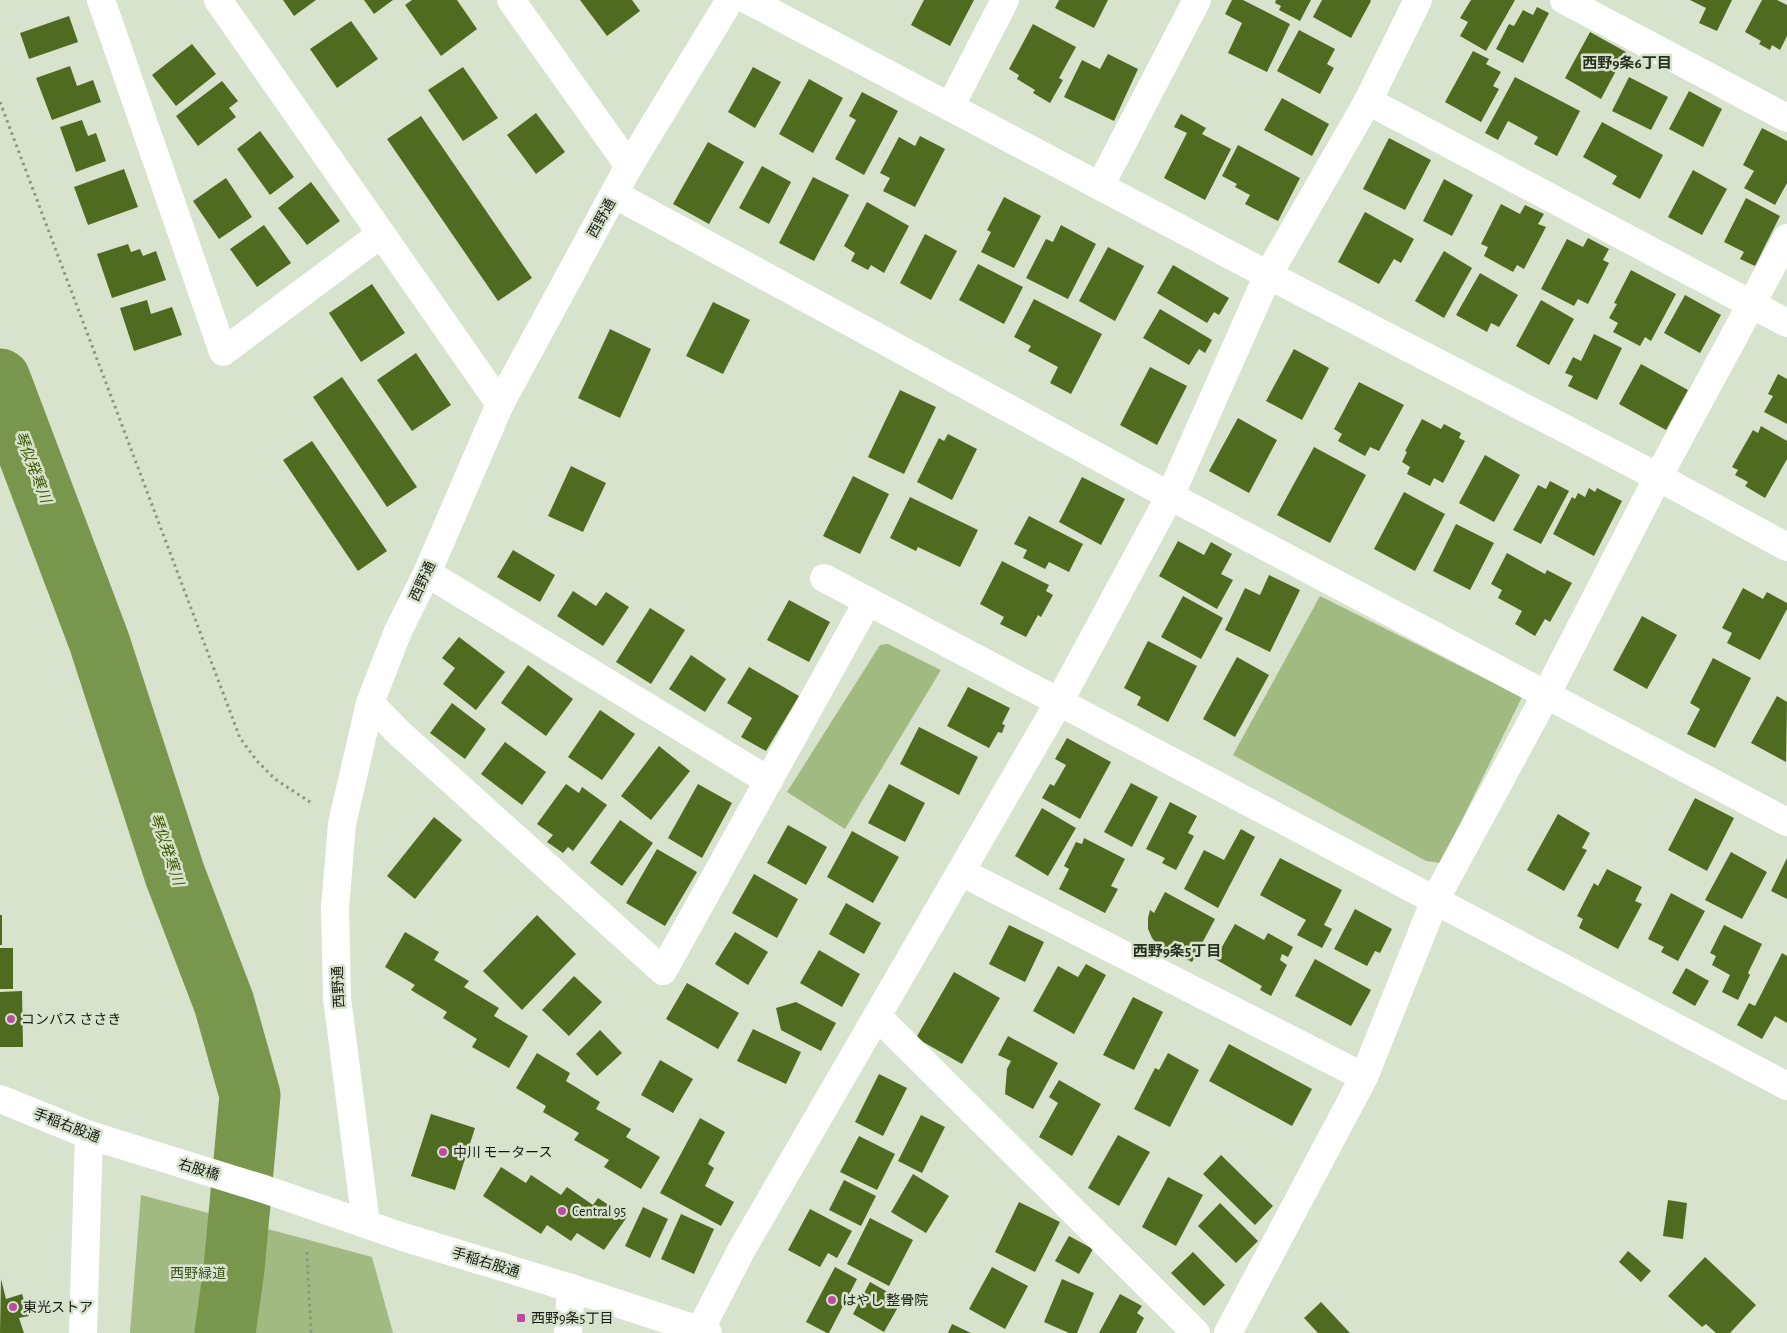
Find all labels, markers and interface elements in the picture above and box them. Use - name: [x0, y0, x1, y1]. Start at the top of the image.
- district label: 西野9条6丁目: [1582, 55, 1672, 71]
- street label: 西野通: [585, 196, 618, 240]
- water label: 琴似発寒川: [12, 429, 55, 507]
- street label: 西野通: [407, 559, 438, 603]
- water label: 琴似発寒川: [147, 811, 187, 889]
- district label: 西野9条5丁目: [1133, 943, 1221, 959]
- street label: 西野通: [330, 966, 347, 1008]
- place label: コンパス ささき: [21, 1012, 121, 1027]
- marker: コンパス ささき: [5, 1013, 17, 1025]
- street label: 手稲右股通: [31, 1106, 102, 1145]
- place label: 中川 モータース: [453, 1145, 553, 1160]
- marker: 中川 モータース: [437, 1146, 449, 1158]
- street label: 右股橋: [177, 1156, 221, 1183]
- marker: Central 95: [556, 1205, 568, 1217]
- place label: Central 95: [572, 1205, 626, 1219]
- street label: 手稲右股通: [450, 1245, 522, 1280]
- park label: 西野緑道: [170, 1266, 226, 1281]
- place label: はやし 整骨院: [842, 1293, 928, 1308]
- marker: はやし 整骨院: [826, 1294, 838, 1306]
- place label: 東光ストア: [23, 1300, 93, 1315]
- marker: 東光ストア: [7, 1301, 19, 1313]
- place label: 西野9条5丁目: [531, 1311, 613, 1326]
- marker: 西野9条5丁目: [515, 1312, 527, 1324]

